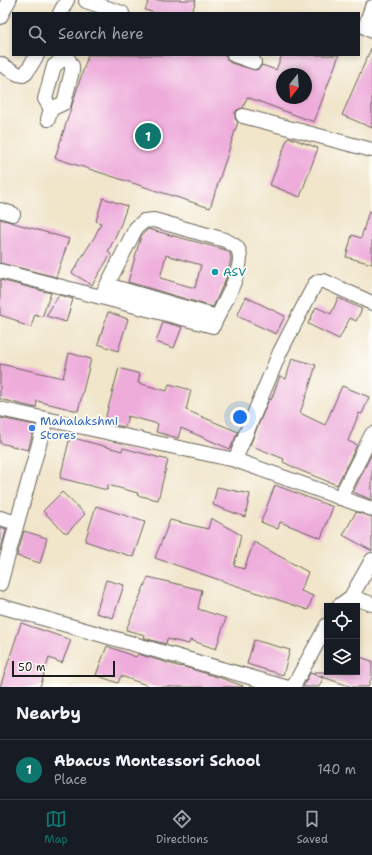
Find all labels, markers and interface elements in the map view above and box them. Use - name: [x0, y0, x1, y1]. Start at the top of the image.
- search box: [12, 12, 360, 56]
- icon: search: [26, 23, 48, 45]
- text: Search here: [58, 24, 144, 44]
- north arrow: [276, 68, 312, 104]
- pin: 1: [135, 121, 161, 151]
- place label: ASV: [223, 264, 246, 280]
- marker: ASV: [210, 267, 220, 277]
- your location: [230, 407, 250, 427]
- place label: Mahalakshmi Stores: [40, 413, 118, 443]
- marker: Mahalakshmi Stores: [27, 423, 37, 433]
- map controls: [324, 603, 360, 675]
- button: locate: [324, 603, 360, 639]
- button: layers: [324, 639, 360, 675]
- scale bar: [12, 659, 115, 678]
- text: 50 m: [18, 660, 46, 675]
- text: Nearby: [16, 702, 81, 724]
- text: Abacus Montessori School: [54, 751, 261, 771]
- text: 1: [26, 761, 32, 778]
- text: 140 m: [317, 761, 356, 778]
- text: Place: [54, 771, 87, 788]
- tab: Map: [44, 808, 68, 847]
- tab: Directions: [156, 808, 208, 847]
- tab: Saved: [297, 808, 328, 847]

